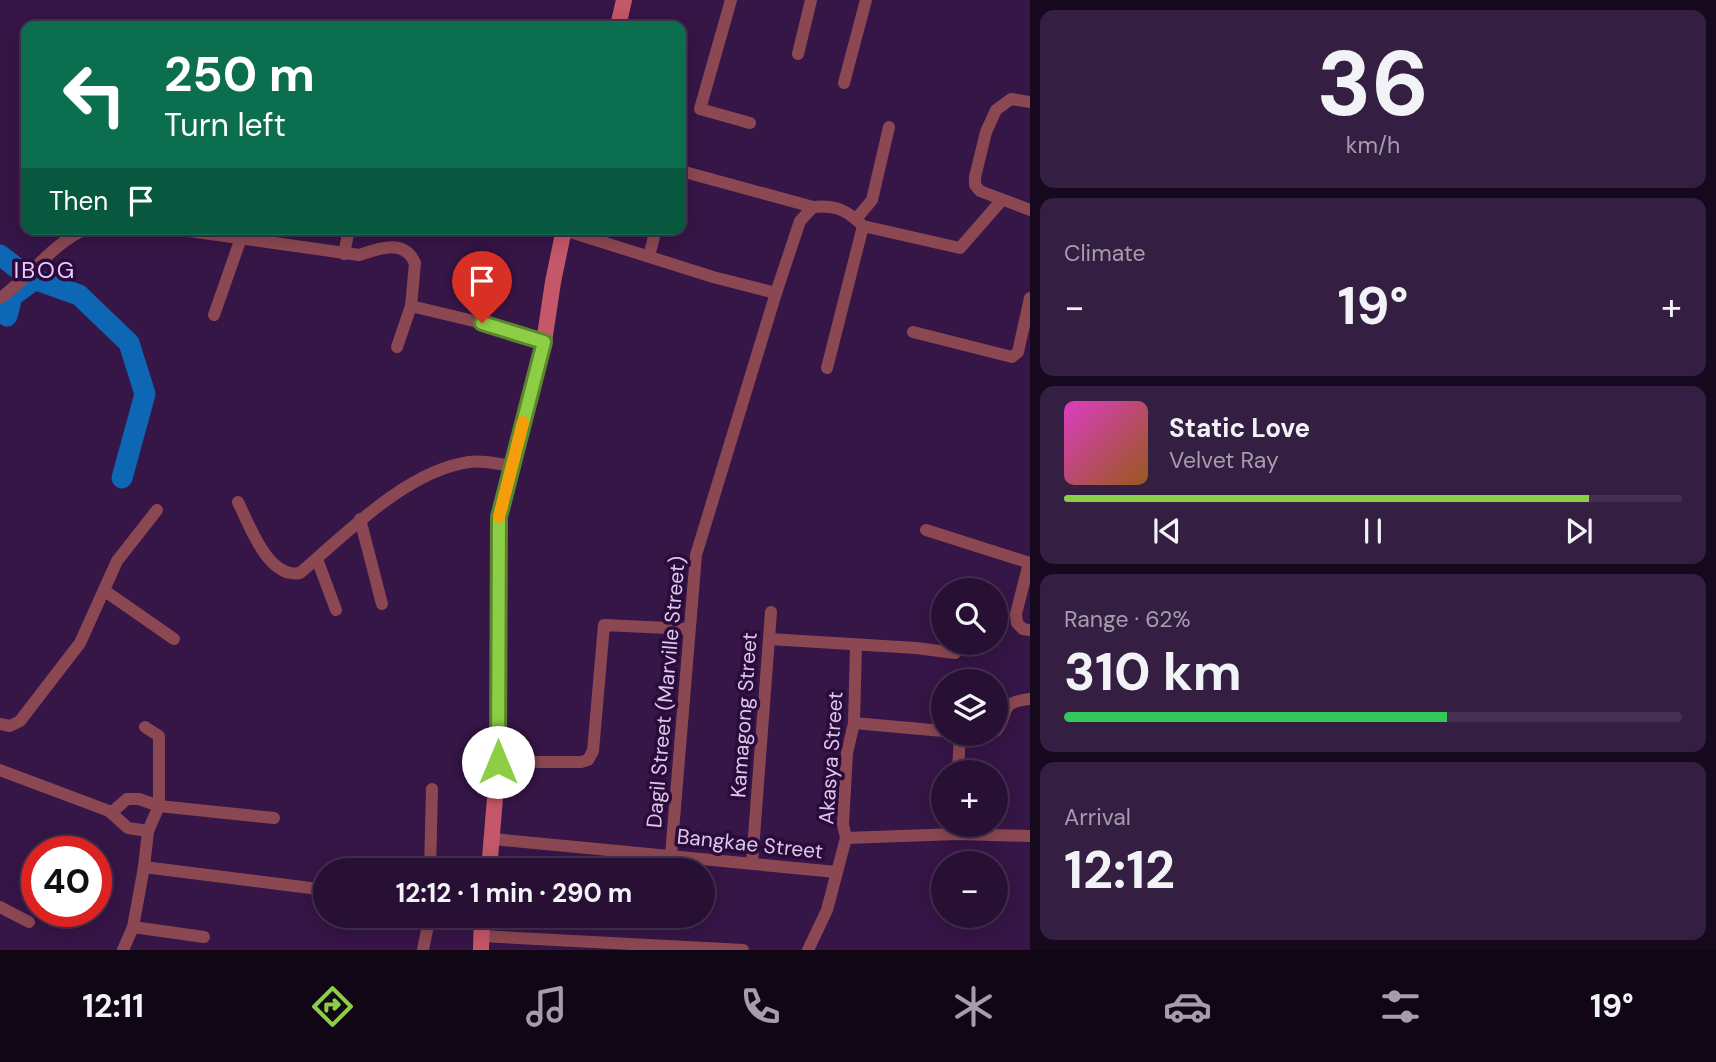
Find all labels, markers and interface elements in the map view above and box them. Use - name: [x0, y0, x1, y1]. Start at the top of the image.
- text: 36: [1317, 25, 1429, 143]
- text: 250 m: [164, 42, 315, 106]
- icon: left: [49, 49, 140, 140]
- text: Turn left: [164, 104, 286, 146]
- text: km/h: [1346, 130, 1400, 160]
- icon: arrive: [122, 182, 160, 220]
- text: Then: [49, 184, 108, 218]
- text: Climate: [1064, 238, 1146, 268]
- pin: [452, 251, 512, 323]
- district label: IBOG: [14, 255, 76, 285]
- icon: arrive: [463, 262, 501, 300]
- text: 19°: [1338, 272, 1408, 340]
- text: −: [1064, 282, 1085, 332]
- text: +: [1661, 282, 1682, 332]
- text: Static Love: [1169, 411, 1310, 445]
- text: Velvet Ray: [1169, 445, 1279, 475]
- icon: previous: [1148, 512, 1186, 550]
- icon: pause: [1354, 512, 1392, 550]
- icon: next: [1560, 512, 1598, 550]
- street label: Dagil Street (Marville Street): [640, 555, 692, 829]
- map controls: [931, 578, 1008, 928]
- button: search: [931, 578, 1008, 655]
- text: Range · 62%: [1064, 604, 1190, 634]
- street label: Kamagong Street: [724, 631, 764, 799]
- text: 310 km: [1064, 638, 1242, 706]
- button: layers: [931, 669, 1008, 746]
- street label: Akasya Street: [812, 690, 850, 826]
- position arrow: [461, 725, 535, 799]
- button: +: [931, 760, 1008, 837]
- text: Arrival: [1064, 802, 1131, 832]
- street label: Bangkae Street: [676, 822, 824, 866]
- speed limit sign: 40: [21, 836, 112, 927]
- text: 12:12: [1064, 836, 1175, 904]
- button: −: [931, 851, 1008, 928]
- text: 12:12 · 1 min · 290 m: [396, 876, 632, 910]
- icon: directions: [308, 982, 357, 1031]
- icon: music: [522, 982, 571, 1031]
- icon: phone: [736, 982, 785, 1031]
- icon: climate: [949, 982, 998, 1031]
- icon: car: [1163, 982, 1212, 1031]
- icon: filters: [1376, 982, 1425, 1031]
- text: 12:11: [82, 985, 144, 1027]
- text: 19°: [1590, 985, 1634, 1027]

